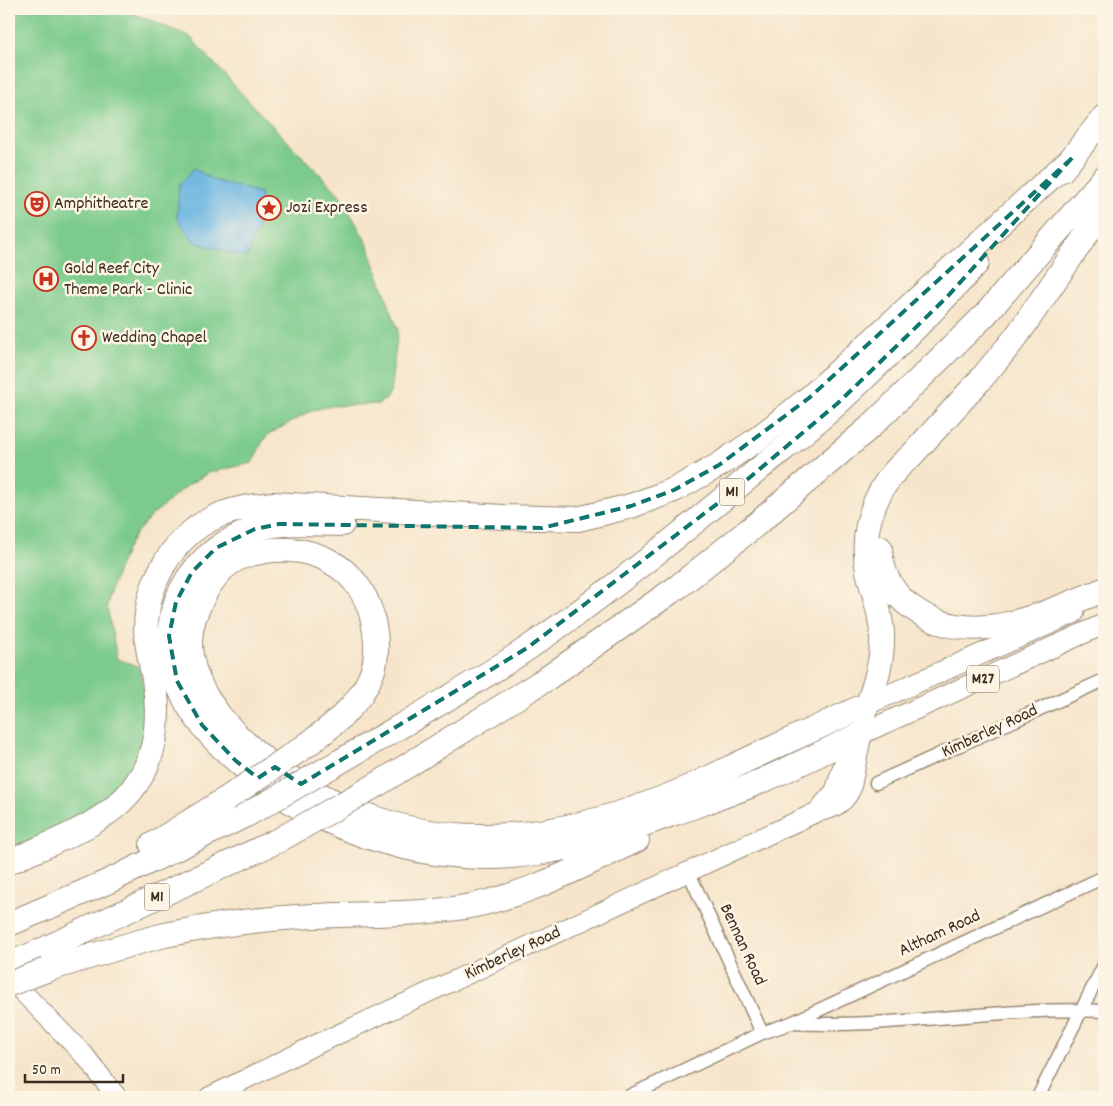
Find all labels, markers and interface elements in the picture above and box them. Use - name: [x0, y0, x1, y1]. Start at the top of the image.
- theatre icon: Amphitheatre: [24, 191, 50, 217]
- place label: Amphitheatre: [54, 192, 149, 217]
- place icon: Jozi Express: [256, 195, 282, 221]
- place label: Jozi Express: [286, 196, 368, 221]
- place label: Gold Reef City Theme Park - Clinic: [64, 257, 192, 303]
- hospital icon: Gold Reef City Theme Park - Clinic: [33, 266, 59, 292]
- church icon: Wedding Chapel: [71, 325, 97, 351]
- place label: Wedding Chapel: [102, 326, 208, 351]
- road number: M1: [720, 478, 744, 506]
- road number: M27: [967, 666, 999, 692]
- street label: Kimberley Road: [938, 699, 1042, 765]
- road number: M1: [144, 884, 170, 910]
- street label: Bennan Road: [712, 900, 772, 990]
- street label: Altham Road: [895, 904, 985, 964]
- street label: Kimberley Road: [461, 921, 565, 987]
- scale bar: [25, 1051, 122, 1083]
- text: 50 m: [32, 1060, 61, 1082]

